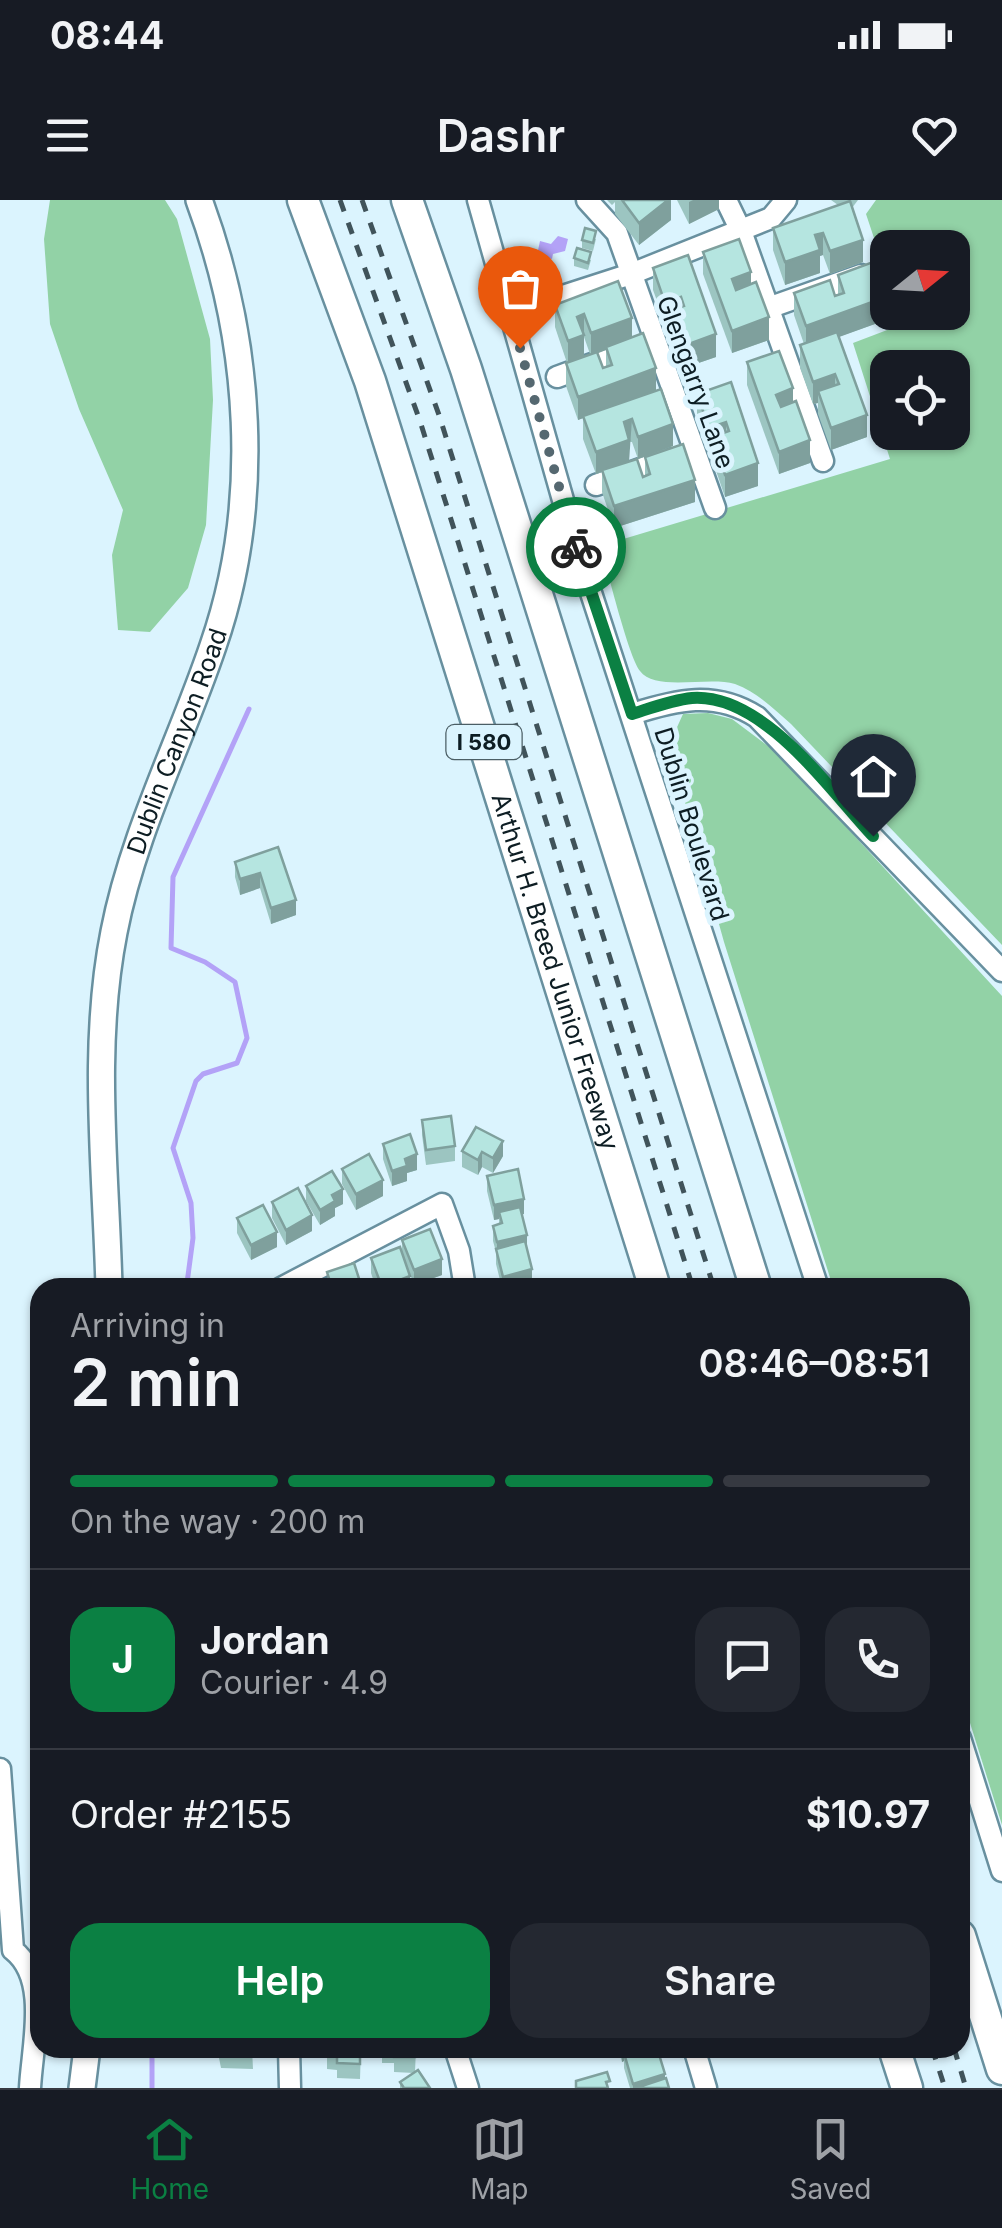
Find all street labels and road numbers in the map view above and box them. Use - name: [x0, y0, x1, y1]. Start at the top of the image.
- street label: Glengarry Lane: [651, 292, 741, 472]
- street label: Dublin Canyon Road: [121, 624, 233, 858]
- street label: Dublin Boulevard: [648, 724, 736, 924]
- road number: I 580: [446, 725, 522, 759]
- street label: Arthur H. Breed Junior Freeway: [485, 789, 626, 1154]

